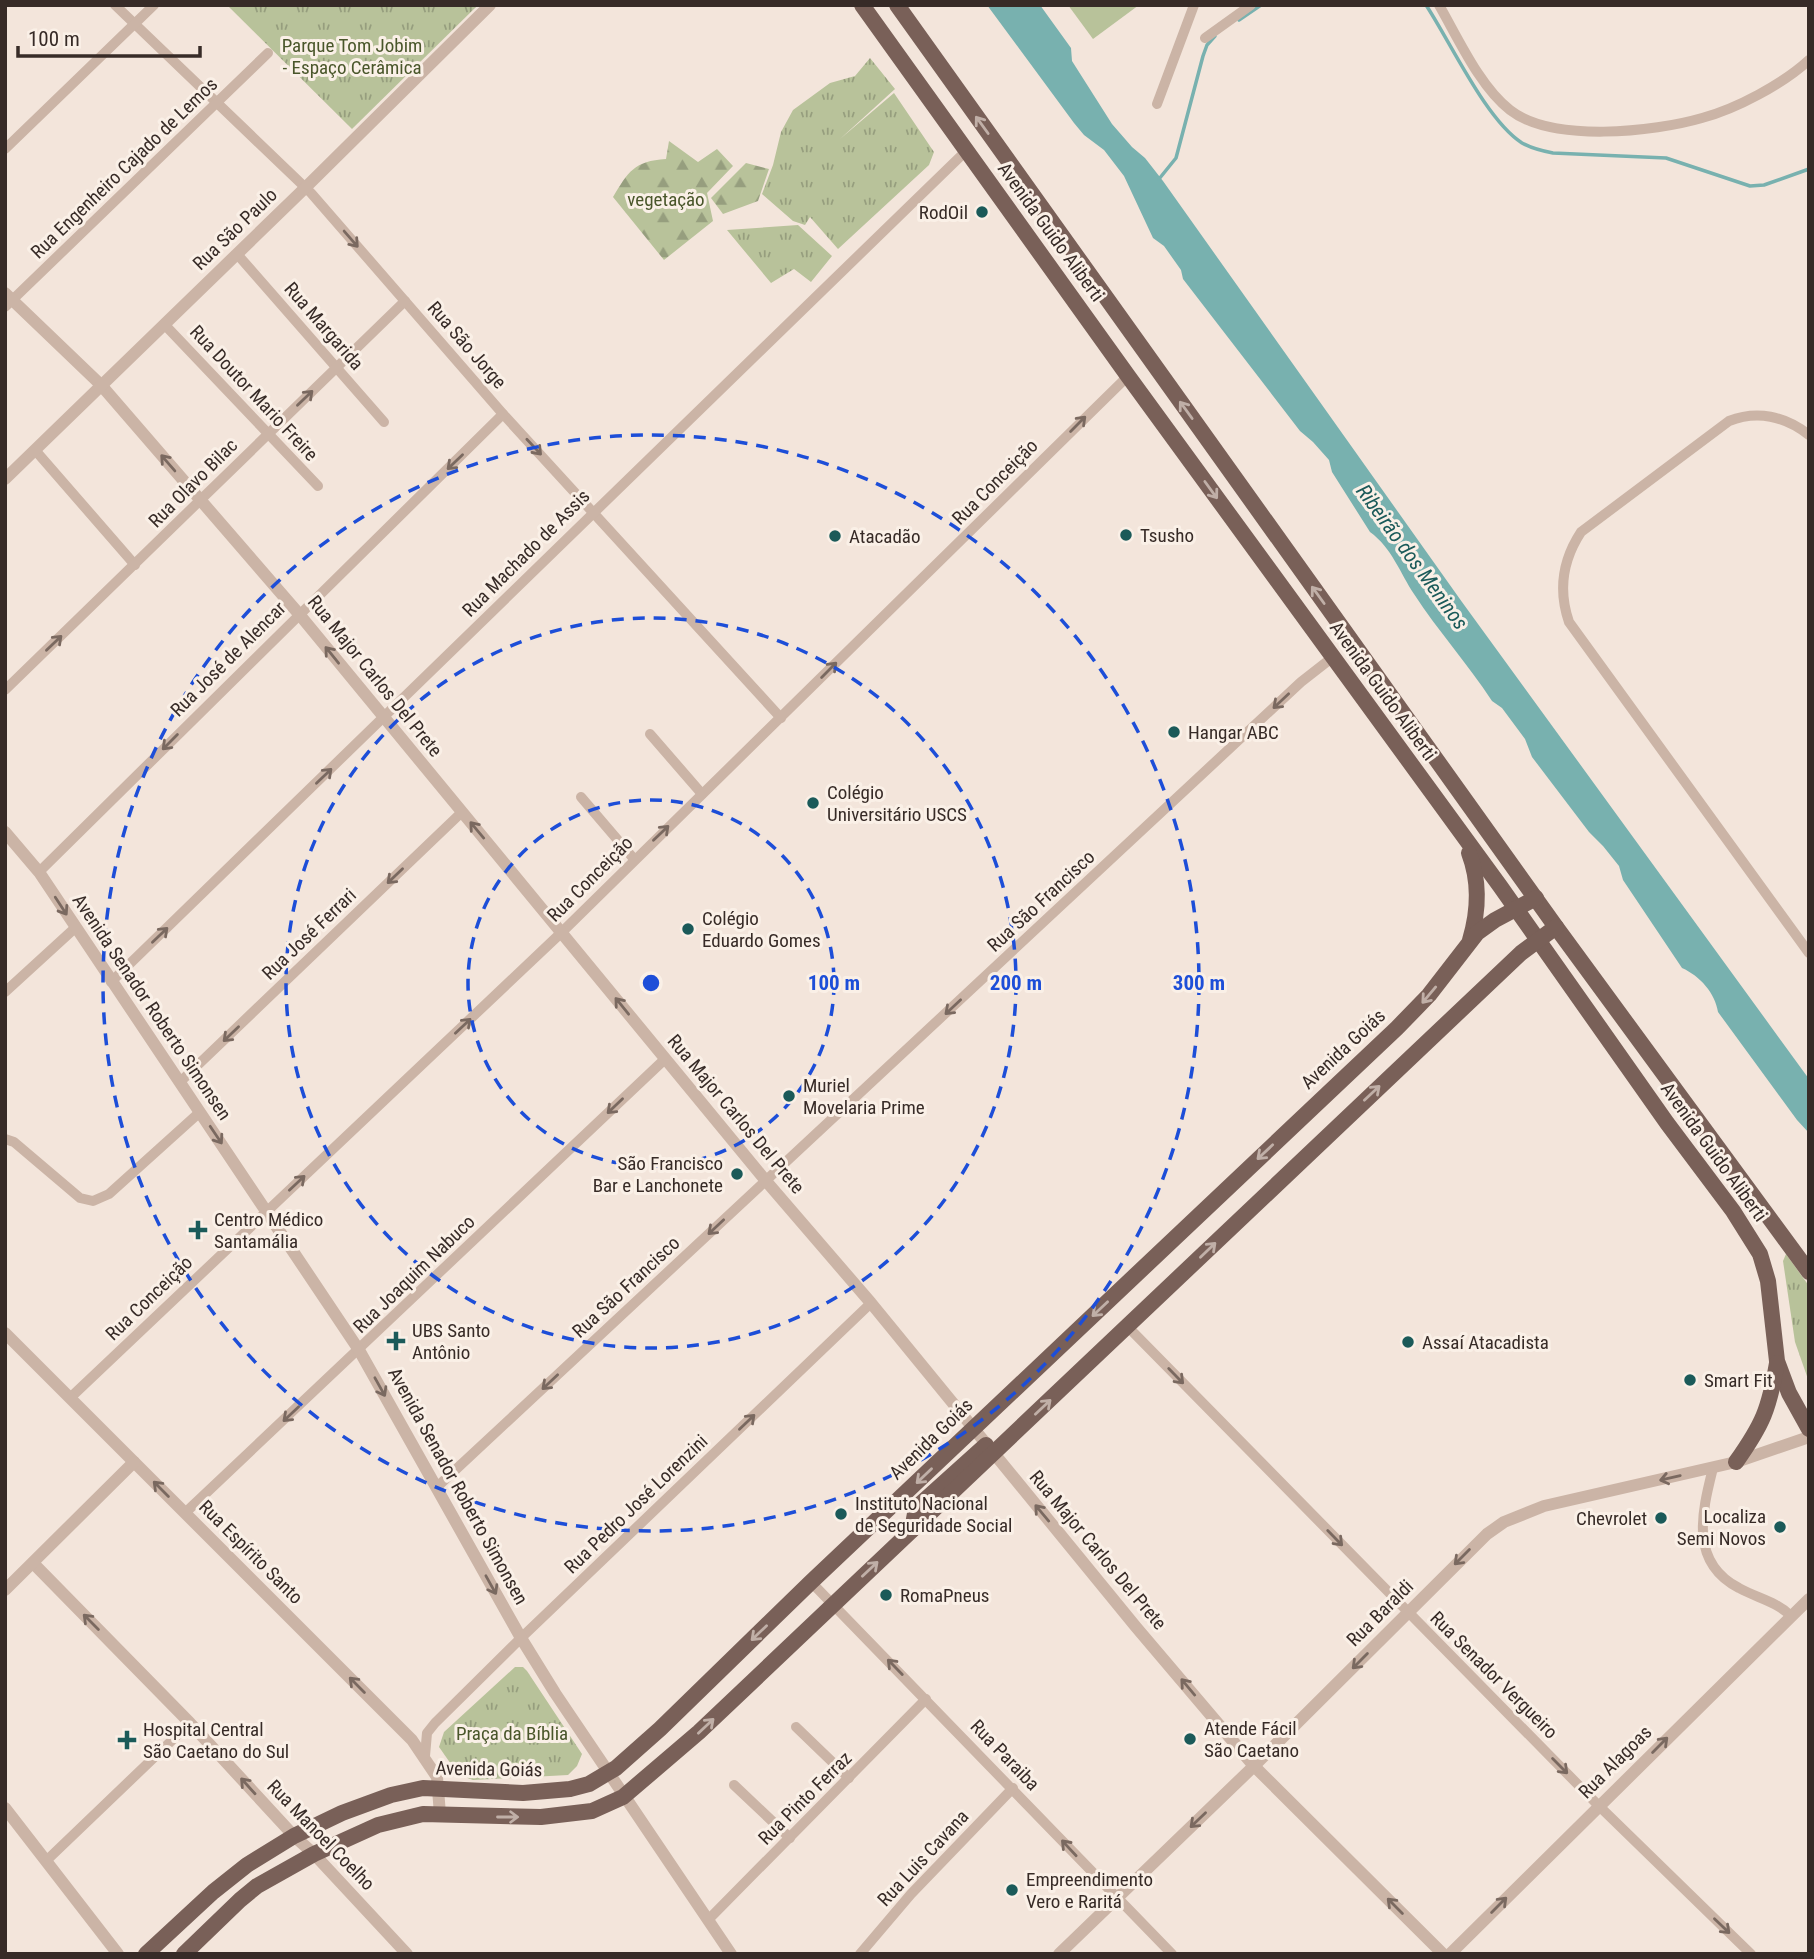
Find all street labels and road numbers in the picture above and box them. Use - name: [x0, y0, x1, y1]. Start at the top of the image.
- street label: Rua Engenheiro Cajado de Lemos: [26, 73, 222, 263]
- street label: Avenida Guido Aliberti: [993, 158, 1109, 306]
- street label: Rua São Paulo: [188, 183, 282, 275]
- street label: Rua Margarida: [280, 277, 368, 375]
- street label: Rua São Jorge: [423, 297, 511, 393]
- street label: Rua Doutor Mario Freire: [185, 320, 323, 466]
- street label: Rua Olavo Bilac: [144, 434, 242, 532]
- street label: Rua Conceição: [947, 434, 1043, 530]
- street label: Rua Machado de Assis: [458, 485, 594, 621]
- street label: Rua Major Carlos Del Prete: [303, 591, 447, 761]
- street label: Rua José de Alencar: [166, 597, 290, 721]
- street label: Avenida Guido Aliberti: [1325, 617, 1441, 765]
- street label: Rua Conceição: [542, 831, 638, 927]
- street label: Rua São Francisco: [983, 845, 1099, 957]
- street label: Rua José Ferrari: [257, 883, 361, 985]
- street label: Avenida Senador Roberto Simonsen: [68, 890, 236, 1124]
- street label: Avenida Goiás: [1296, 1004, 1390, 1094]
- street label: Rua Major Carlos Del Prete: [663, 1030, 809, 1198]
- street label: Avenida Guido Aliberti: [1656, 1078, 1772, 1226]
- street label: Rua Joaquim Nabuco: [348, 1210, 480, 1338]
- street label: Rua São Francisco: [568, 1231, 684, 1343]
- street label: Rua Conceição: [101, 1251, 197, 1345]
- street label: Avenida Senador Roberto Simonsen: [383, 1363, 533, 1609]
- street label: Avenida Goiás: [885, 1394, 977, 1484]
- street label: Rua Pedro José Lorenzini: [560, 1430, 712, 1578]
- street label: Rua Major Carlos Del Prete: [1025, 1466, 1171, 1634]
- street label: Rua Espírito Santo: [194, 1495, 308, 1609]
- street label: Rua Baraldi: [1342, 1575, 1418, 1651]
- street label: Rua Senador Vergueiro: [1426, 1607, 1562, 1743]
- street label: Rua Paraiba: [966, 1715, 1044, 1795]
- street label: Rua Alagoas: [1574, 1721, 1656, 1803]
- street label: Rua Pinto Ferraz: [754, 1747, 856, 1849]
- street label: Avenida Goiás: [435, 1757, 543, 1781]
- street label: Rua Manoel Coelho: [262, 1775, 380, 1895]
- street label: Rua Luis Cavana: [873, 1805, 973, 1911]

